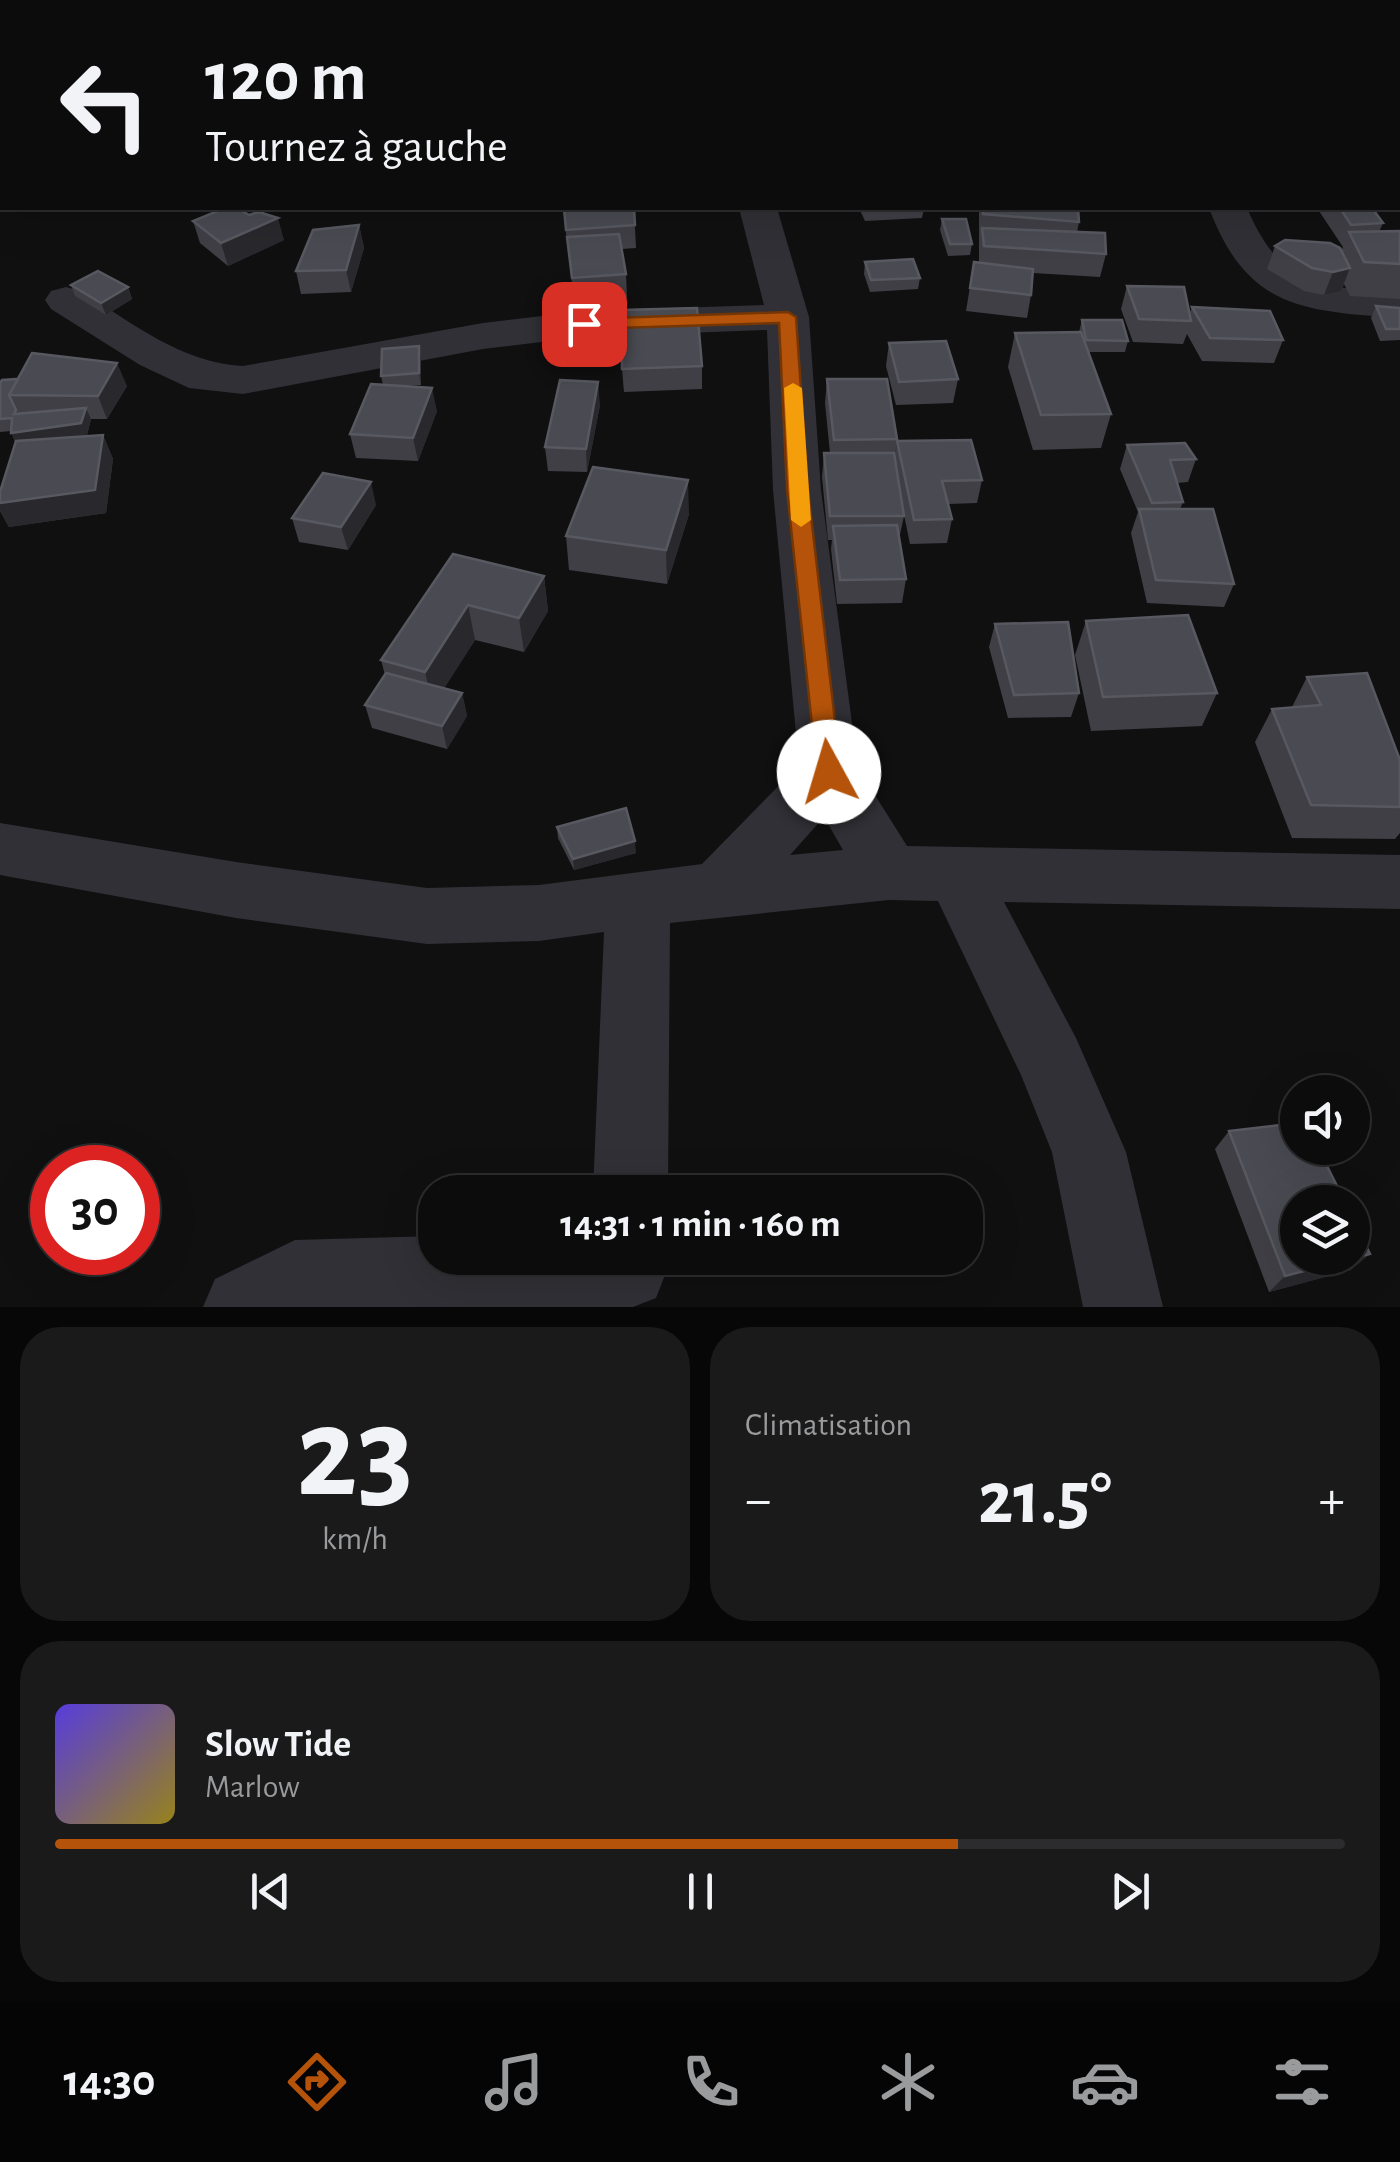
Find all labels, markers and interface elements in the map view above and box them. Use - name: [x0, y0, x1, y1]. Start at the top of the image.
- icon: left: [40, 40, 170, 170]
- text: 120 m: [205, 43, 367, 113]
- text: Tournez à gauche: [205, 125, 508, 170]
- pin: [542, 282, 627, 367]
- icon: arrive: [557, 297, 612, 352]
- position arrow: [777, 720, 881, 824]
- map controls: [1280, 1075, 1370, 1275]
- button: sound: [1280, 1075, 1370, 1165]
- speed limit sign: 30: [30, 1145, 160, 1275]
- button: layers: [1280, 1185, 1370, 1275]
- text: 14:31 · 1 min · 160 m: [560, 1206, 841, 1244]
- text: 23: [296, 1390, 414, 1520]
- text: Climatisation: [745, 1409, 912, 1441]
- text: 21.5°: [978, 1462, 1112, 1537]
- text: −: [745, 1473, 771, 1528]
- text: +: [1319, 1473, 1345, 1528]
- text: km/h: [322, 1523, 388, 1555]
- text: Slow Tide: [205, 1726, 351, 1764]
- text: Marlow: [205, 1771, 300, 1803]
- icon: previous: [243, 1864, 298, 1919]
- icon: pause: [673, 1864, 728, 1919]
- icon: next: [1103, 1864, 1158, 1919]
- icon: directions: [282, 2047, 352, 2117]
- icon: music: [479, 2047, 549, 2117]
- icon: phone: [676, 2047, 746, 2117]
- icon: climate: [873, 2047, 943, 2117]
- icon: car: [1070, 2047, 1140, 2117]
- icon: filters: [1267, 2047, 1337, 2117]
- text: 14:30: [63, 2059, 155, 2104]

